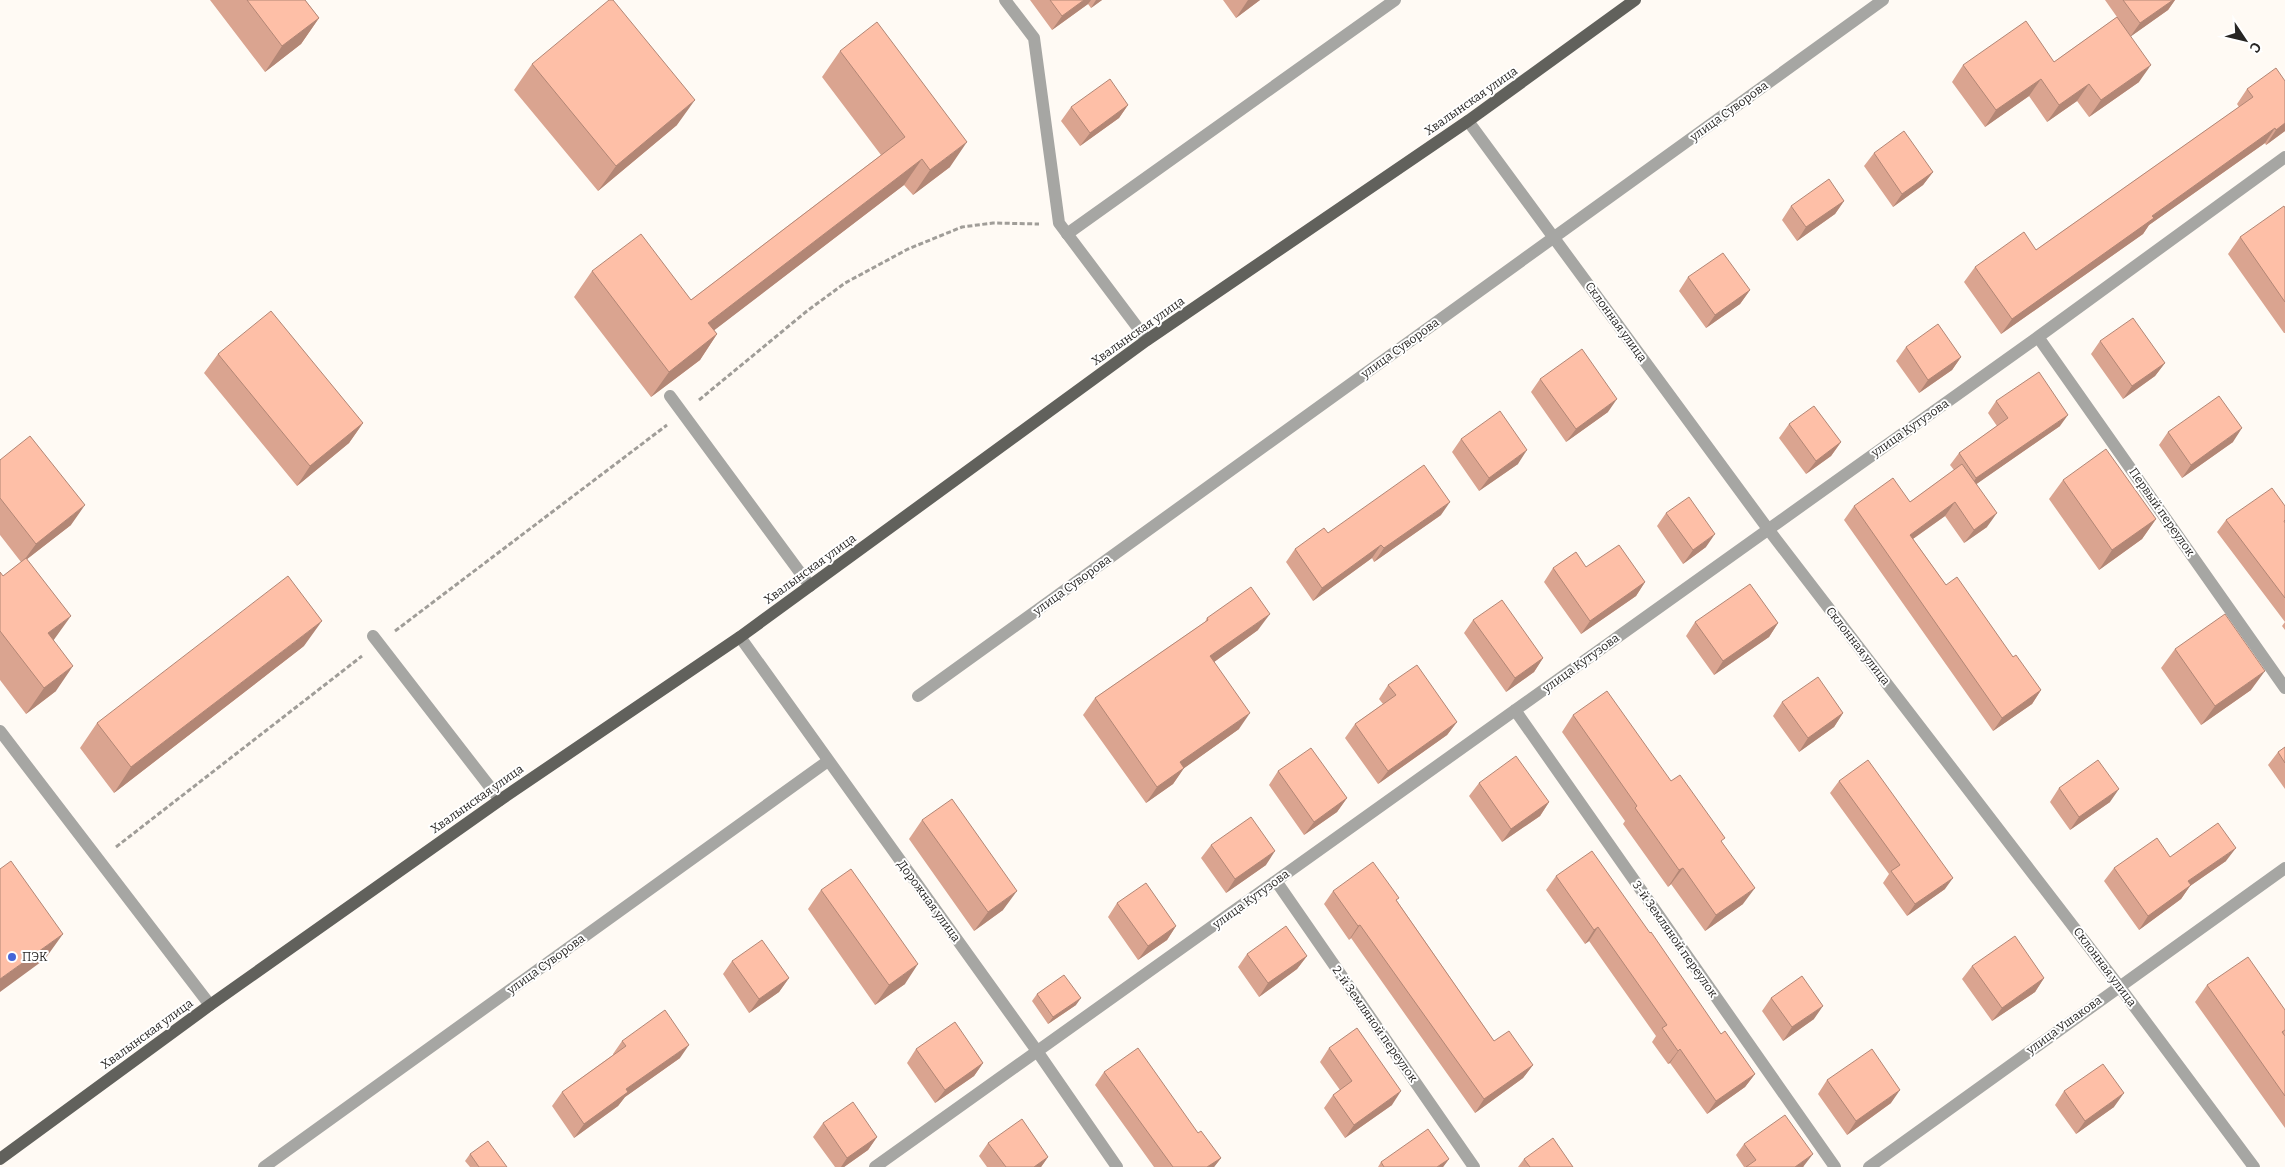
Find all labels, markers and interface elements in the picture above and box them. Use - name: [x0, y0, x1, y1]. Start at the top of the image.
- north arrow: [2220, 15, 2270, 65]
- text: С: [2246, 39, 2265, 56]
- street label: Хвалынская улица: [1422, 63, 1520, 138]
- street label: улица Суворова: [1687, 78, 1771, 144]
- street label: Склонная улица: [1582, 279, 1650, 365]
- street label: Хвалынская улица: [1089, 293, 1187, 368]
- street label: улица Суворова: [1358, 315, 1442, 381]
- street label: улица Кутузова: [1868, 396, 1952, 460]
- street label: Первый переулок: [2126, 465, 2198, 559]
- street label: Хвалынская улица: [761, 531, 859, 607]
- street label: улица Суворова: [1030, 552, 1114, 618]
- street label: Склонная улица: [1823, 604, 1893, 688]
- street label: улица Кутузова: [1539, 630, 1622, 696]
- street label: Хвалынская улица: [428, 761, 526, 836]
- street label: Дорожная улица: [895, 857, 964, 945]
- street label: улица Кутузова: [1209, 866, 1292, 932]
- street label: 3-й Земляной переулок: [1629, 878, 1721, 1000]
- street label: Склонная улица: [2071, 925, 2140, 1010]
- street label: улица Суворова: [504, 931, 588, 997]
- place label: ПЭК: [22, 950, 48, 964]
- marker: ПЭК: [6, 951, 18, 963]
- street label: 2-й Земляной переулок: [1330, 963, 1420, 1085]
- street label: улица Ушакова: [2023, 993, 2105, 1058]
- street label: Хвалынская улица: [98, 996, 196, 1072]

